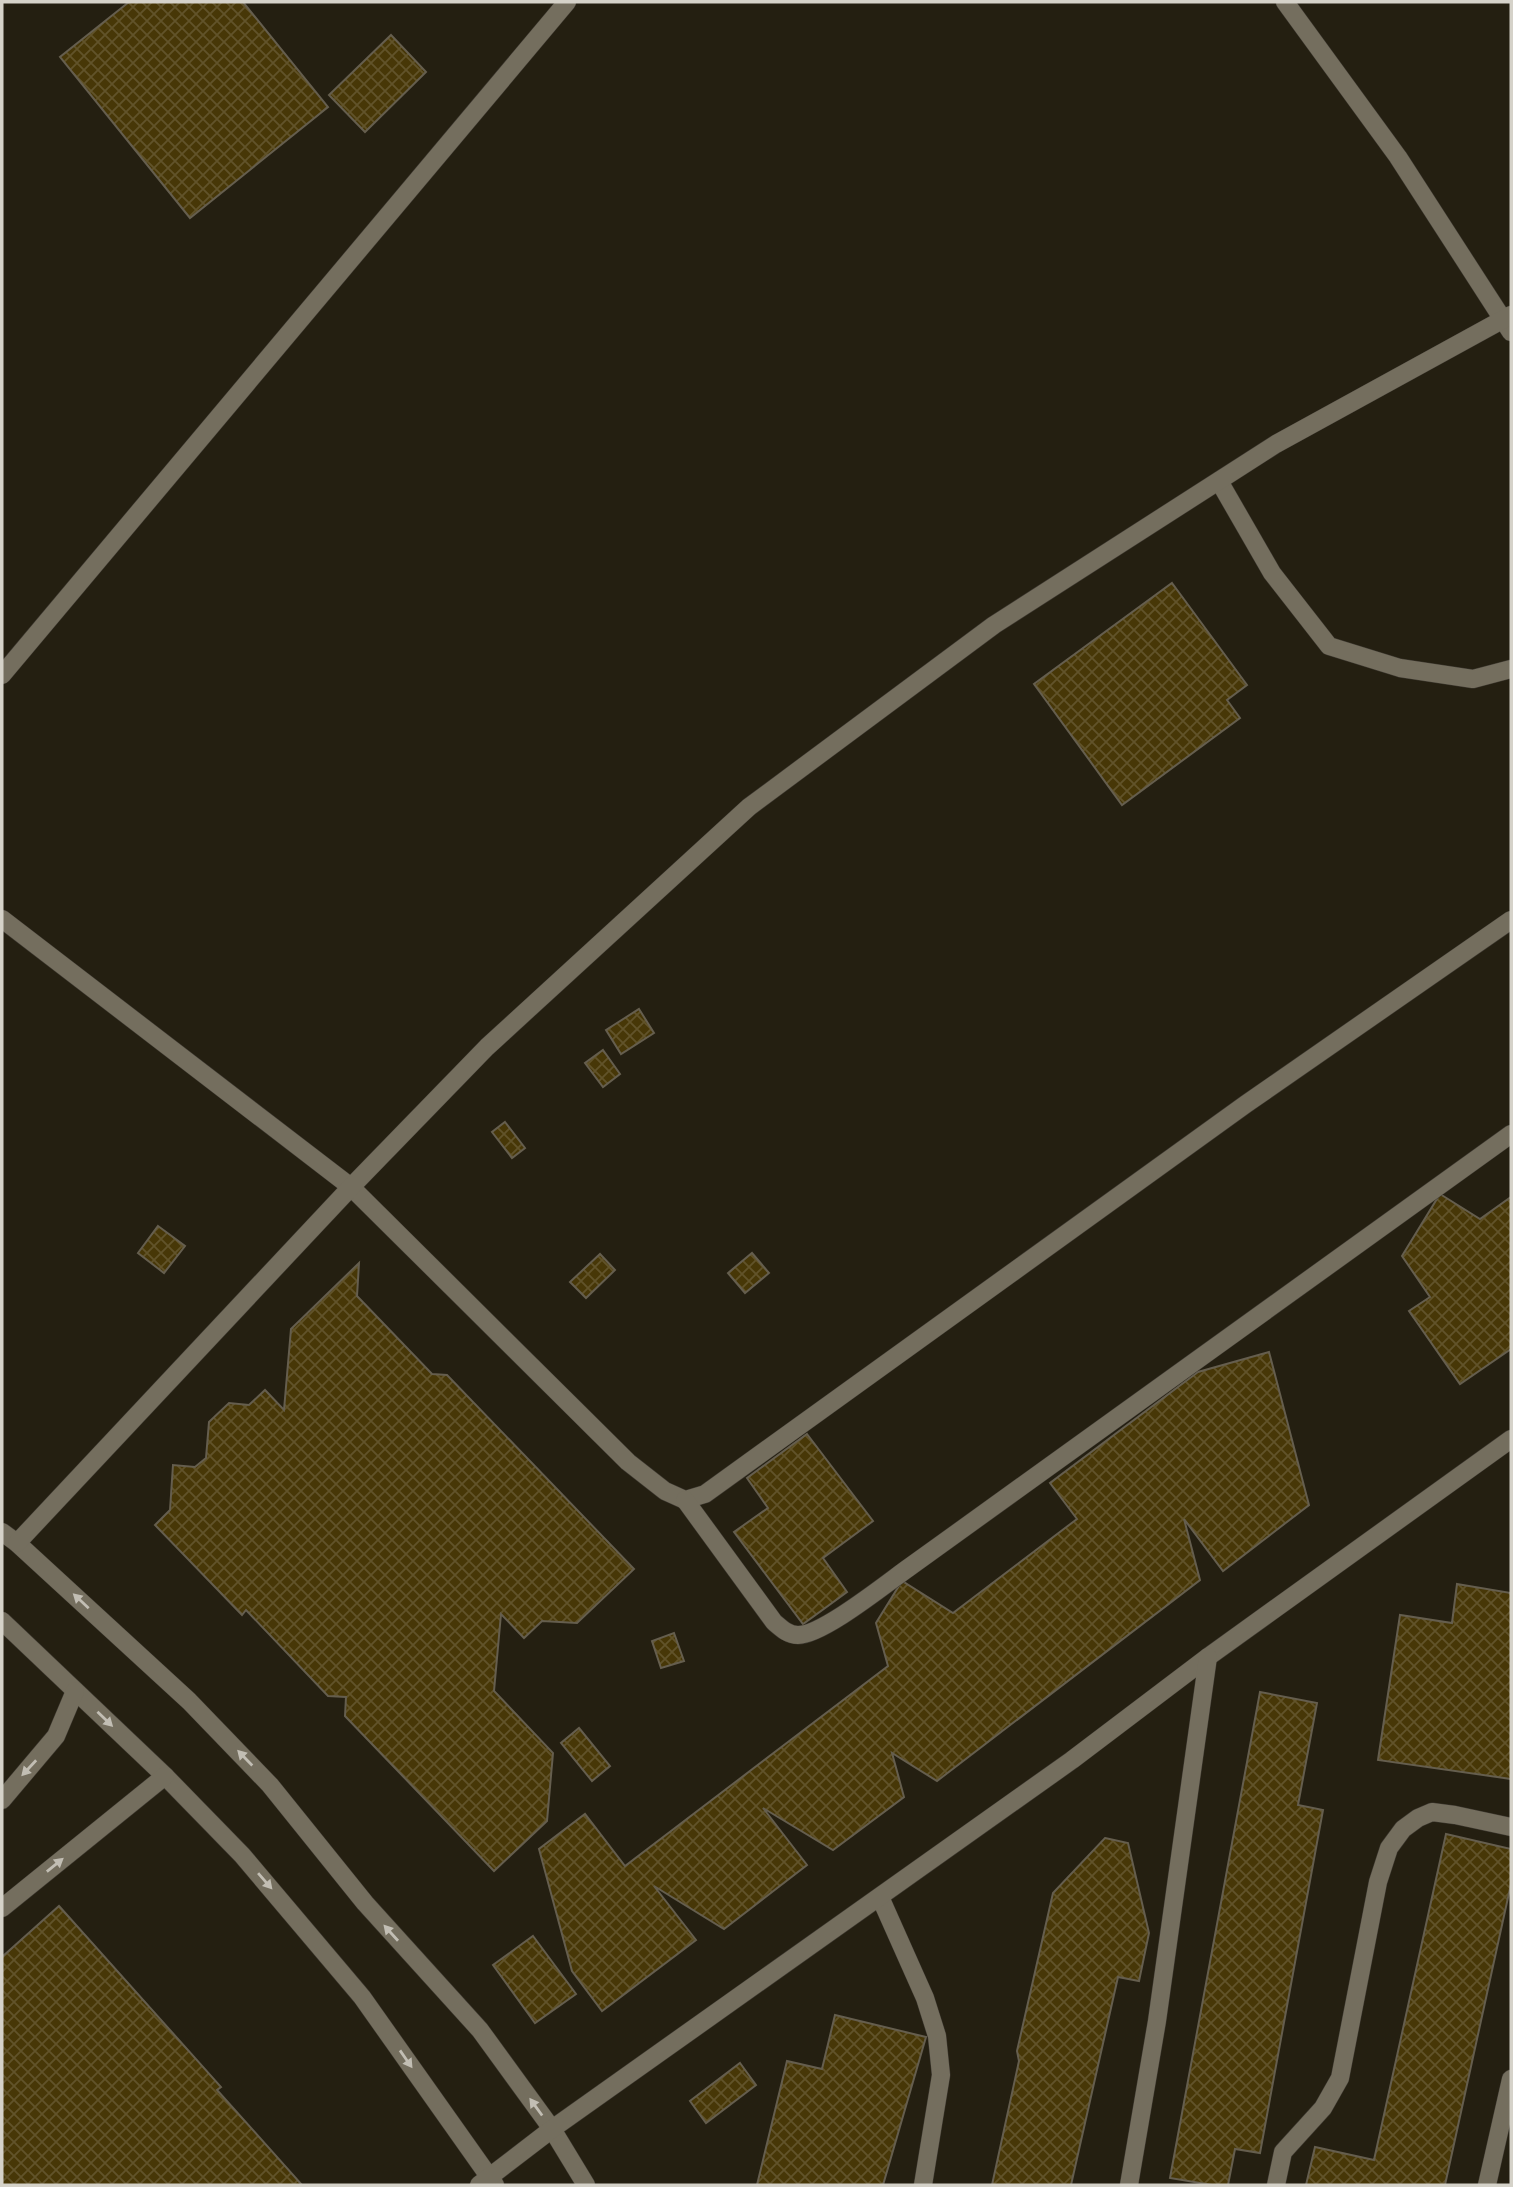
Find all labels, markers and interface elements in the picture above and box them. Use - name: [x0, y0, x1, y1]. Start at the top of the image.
- one-way arrow: [73, 1594, 90, 1610]
- one-way arrow: [96, 1710, 113, 1726]
- one-way arrow: [236, 1750, 253, 1767]
- one-way arrow: [21, 1759, 37, 1776]
- one-way arrow: [46, 1858, 63, 1873]
- one-way arrow: [256, 1872, 272, 1889]
- one-way arrow: [383, 1924, 399, 1942]
- one-way arrow: [399, 2050, 413, 2068]
- one-way arrow: [529, 2098, 543, 2117]

